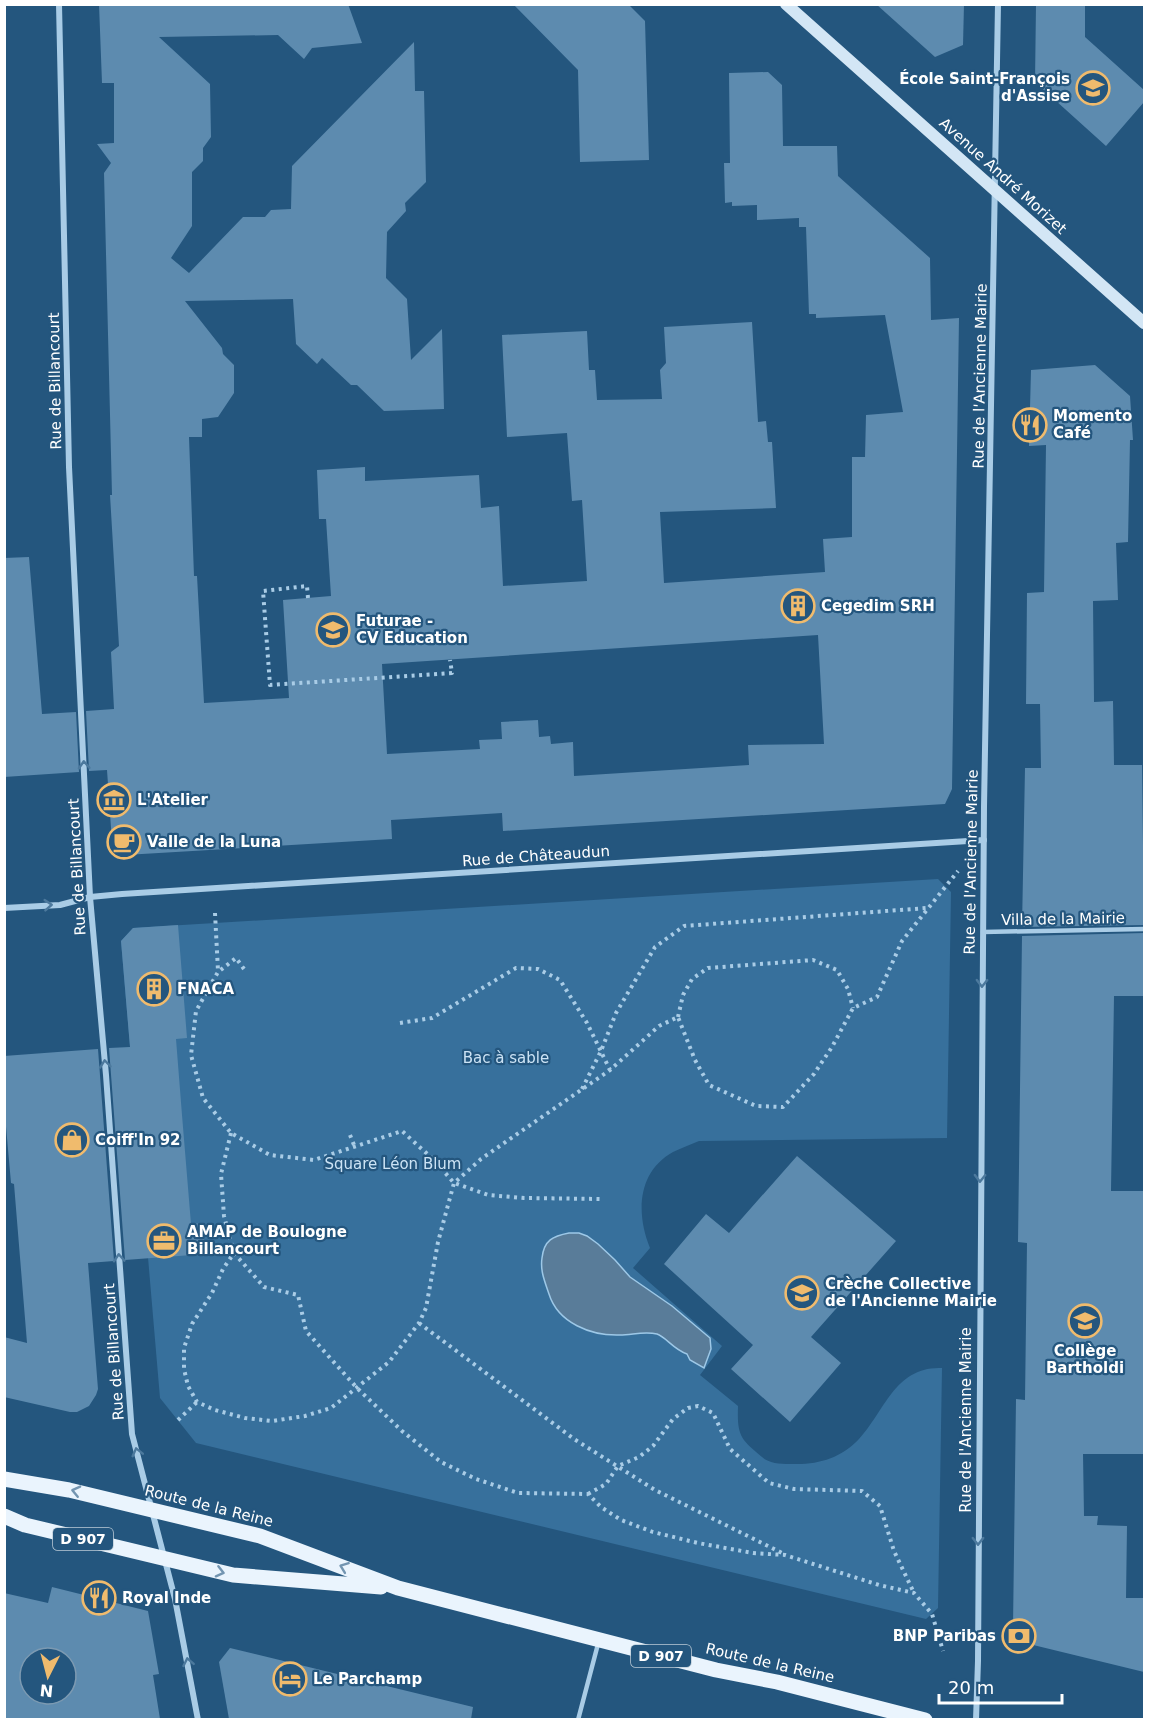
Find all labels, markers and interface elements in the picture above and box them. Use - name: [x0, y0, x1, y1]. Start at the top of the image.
- place label: École Saint-François d'Assise: [899, 69, 1070, 105]
- school or university icon: École Saint-François d'Assise: [1075, 70, 1111, 106]
- street label: Avenue André Morizet: [936, 114, 1070, 238]
- street label: Rue de l'Ancienne Mairie: [969, 283, 991, 469]
- street label: Rue de Billancourt: [45, 312, 65, 450]
- restaurant icon: Momento Café: [1012, 407, 1048, 443]
- place label: Momento Café: [1053, 407, 1132, 442]
- building icon: Cegedim SRH: [780, 588, 816, 624]
- place label: Cegedim SRH: [821, 597, 935, 615]
- school or university icon: Futurae - CV Education: [315, 612, 351, 648]
- place label: Futurae - CV Education: [356, 612, 468, 647]
- one-way arrow: [77, 760, 90, 769]
- street label: Rue de l'Ancienne Mairie: [960, 769, 982, 955]
- museum icon: L'Atelier: [96, 782, 132, 818]
- place label: L'Atelier: [137, 791, 209, 809]
- street label: Rue de Billancourt: [64, 798, 90, 936]
- cafe icon: Valle de la Luna: [106, 824, 142, 860]
- place label: Valle de la Luna: [147, 833, 281, 851]
- street label: Rue de Châteaudun: [461, 842, 611, 870]
- one-way arrow: [43, 899, 52, 912]
- street label: Villa de la Mairie: [1001, 909, 1125, 929]
- building icon: FNACA: [136, 971, 172, 1007]
- one-way arrow: [976, 978, 988, 987]
- place label: FNACA: [177, 980, 234, 998]
- park label: Bac à sable: [463, 1049, 549, 1067]
- one-way arrow: [99, 1059, 112, 1068]
- shop icon: Coiff'In 92: [54, 1122, 90, 1158]
- place label: Coiff'In 92: [95, 1131, 181, 1149]
- park label: Square Léon Blum: [325, 1155, 461, 1173]
- one-way arrow: [974, 1173, 986, 1182]
- office icon: AMAP de Boulogne Billancourt: [146, 1223, 182, 1259]
- place label: AMAP de Boulogne Billancourt: [187, 1223, 347, 1258]
- one-way arrow: [113, 1254, 126, 1263]
- school or university icon: Crèche Collective de l'Ancienne Mairie: [784, 1275, 820, 1311]
- place label: Crèche Collective de l'Ancienne Mairie: [825, 1275, 997, 1310]
- street label: Rue de Billancourt: [100, 1283, 128, 1421]
- school or university icon: Collège Bartholdi: [1067, 1303, 1103, 1339]
- street label: Rue de l'Ancienne Mairie: [957, 1327, 975, 1513]
- place label: Collège Bartholdi: [1046, 1342, 1124, 1377]
- one-way arrow: [131, 1447, 144, 1457]
- street label: Route de la Reine: [143, 1481, 275, 1531]
- one-way arrow: [71, 1486, 81, 1499]
- road number: D 907: [53, 1528, 113, 1550]
- one-way arrow: [972, 1536, 984, 1545]
- one-way arrow: [339, 1562, 350, 1575]
- one-way arrow: [215, 1564, 225, 1577]
- restaurant icon: Royal Inde: [81, 1580, 117, 1616]
- place label: Royal Inde: [122, 1589, 211, 1607]
- bank icon: BNP Paribas: [1001, 1618, 1037, 1654]
- place label: BNP Paribas: [893, 1627, 996, 1645]
- street label: Route de la Reine: [704, 1639, 836, 1687]
- road number: D 907: [631, 1645, 691, 1667]
- north arrow: [18, 1646, 78, 1706]
- one-way arrow: [182, 1657, 195, 1667]
- hotel icon: Le Parchamp: [272, 1661, 308, 1697]
- scale bar: [939, 1667, 1062, 1705]
- place label: Le Parchamp: [313, 1670, 422, 1688]
- text: 20 m: [948, 1677, 994, 1698]
- text: N: [39, 1680, 54, 1701]

